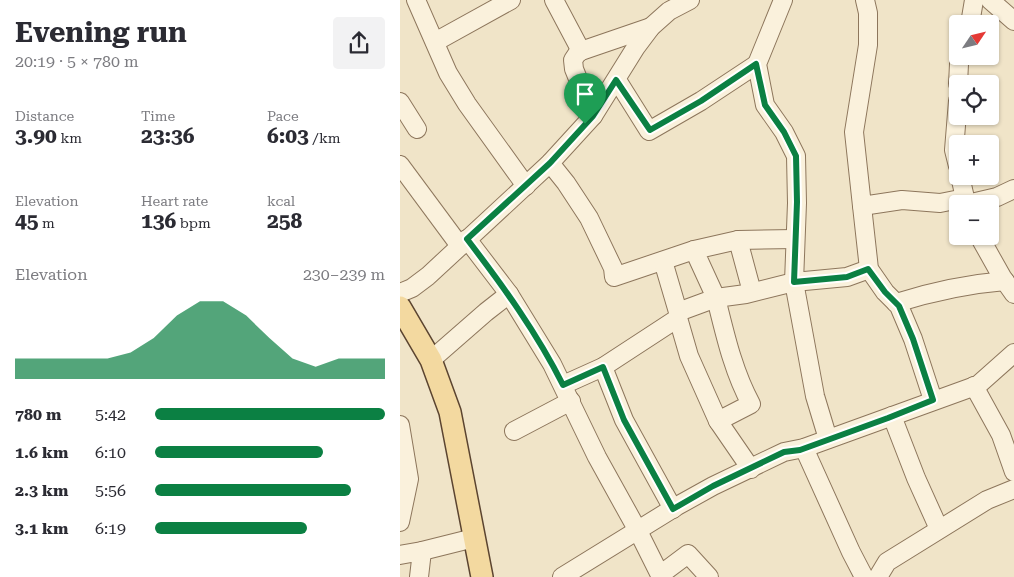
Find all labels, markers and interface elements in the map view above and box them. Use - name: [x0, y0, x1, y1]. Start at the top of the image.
- north arrow: [949, 15, 999, 65]
- map controls: [949, 15, 999, 245]
- text: Evening run: [15, 16, 187, 49]
- button: share: [333, 17, 385, 69]
- text: 20:19 · 5 × 780 m: [15, 52, 139, 71]
- pin: [564, 73, 606, 124]
- button: locate: [949, 75, 999, 125]
- icon: arrive: [571, 80, 599, 108]
- text: Distance: [15, 108, 74, 124]
- text: Time: [141, 108, 175, 124]
- text: Pace: [267, 108, 299, 124]
- text: 3.90: [15, 124, 57, 148]
- text: 23:36: [141, 124, 195, 148]
- text: 6:03: [267, 124, 309, 148]
- text: km: [57, 130, 82, 146]
- text: /km: [309, 130, 341, 146]
- button: +: [949, 135, 999, 185]
- text: Elevation: [15, 193, 78, 209]
- text: Heart rate: [141, 193, 208, 209]
- text: kcal: [267, 193, 295, 209]
- button: −: [949, 195, 999, 245]
- text: 45: [15, 209, 39, 233]
- text: 136: [141, 209, 176, 233]
- text: 258: [267, 209, 302, 233]
- text: m: [39, 215, 55, 231]
- text: bpm: [176, 215, 211, 231]
- text: Elevation: [15, 265, 88, 284]
- text: 230–239 m: [303, 265, 385, 284]
- text: 780 m: [15, 405, 61, 424]
- text: 5:42: [95, 405, 126, 424]
- text: 1.6 km: [15, 443, 68, 462]
- text: 6:10: [95, 443, 126, 462]
- text: 2.3 km: [15, 481, 68, 500]
- text: 5:56: [95, 481, 126, 500]
- text: 3.1 km: [15, 519, 68, 538]
- text: 6:19: [95, 519, 126, 538]

